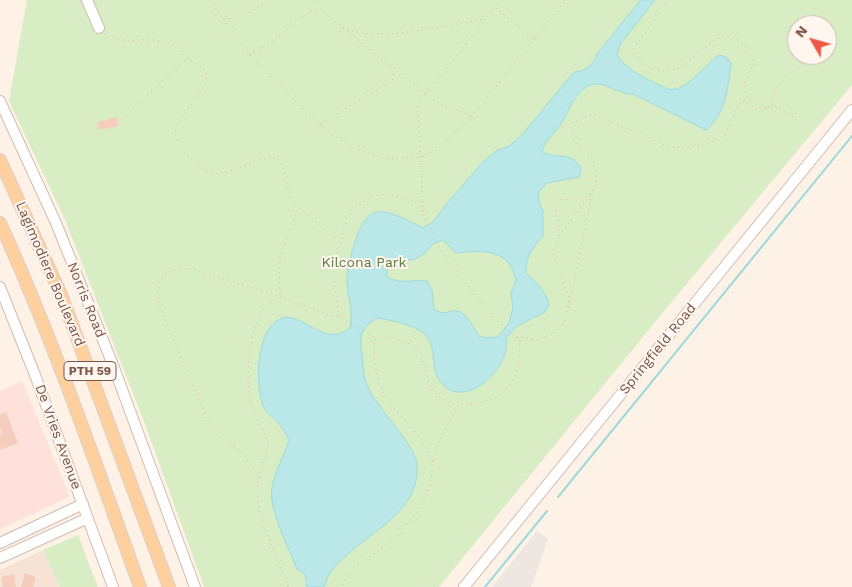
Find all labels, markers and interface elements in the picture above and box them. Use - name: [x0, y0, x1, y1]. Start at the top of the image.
- north arrow: [787, 15, 837, 65]
- text: N: [791, 22, 810, 40]
- street label: Lagimodiere Boulevard: [12, 199, 88, 349]
- park label: Kilcona Park: [322, 255, 406, 271]
- street label: Norris Road: [63, 260, 109, 340]
- street label: Springfield Road: [616, 300, 700, 398]
- road number: PTH 59: [64, 362, 116, 381]
- street label: De Vries Avenue: [31, 382, 85, 492]

